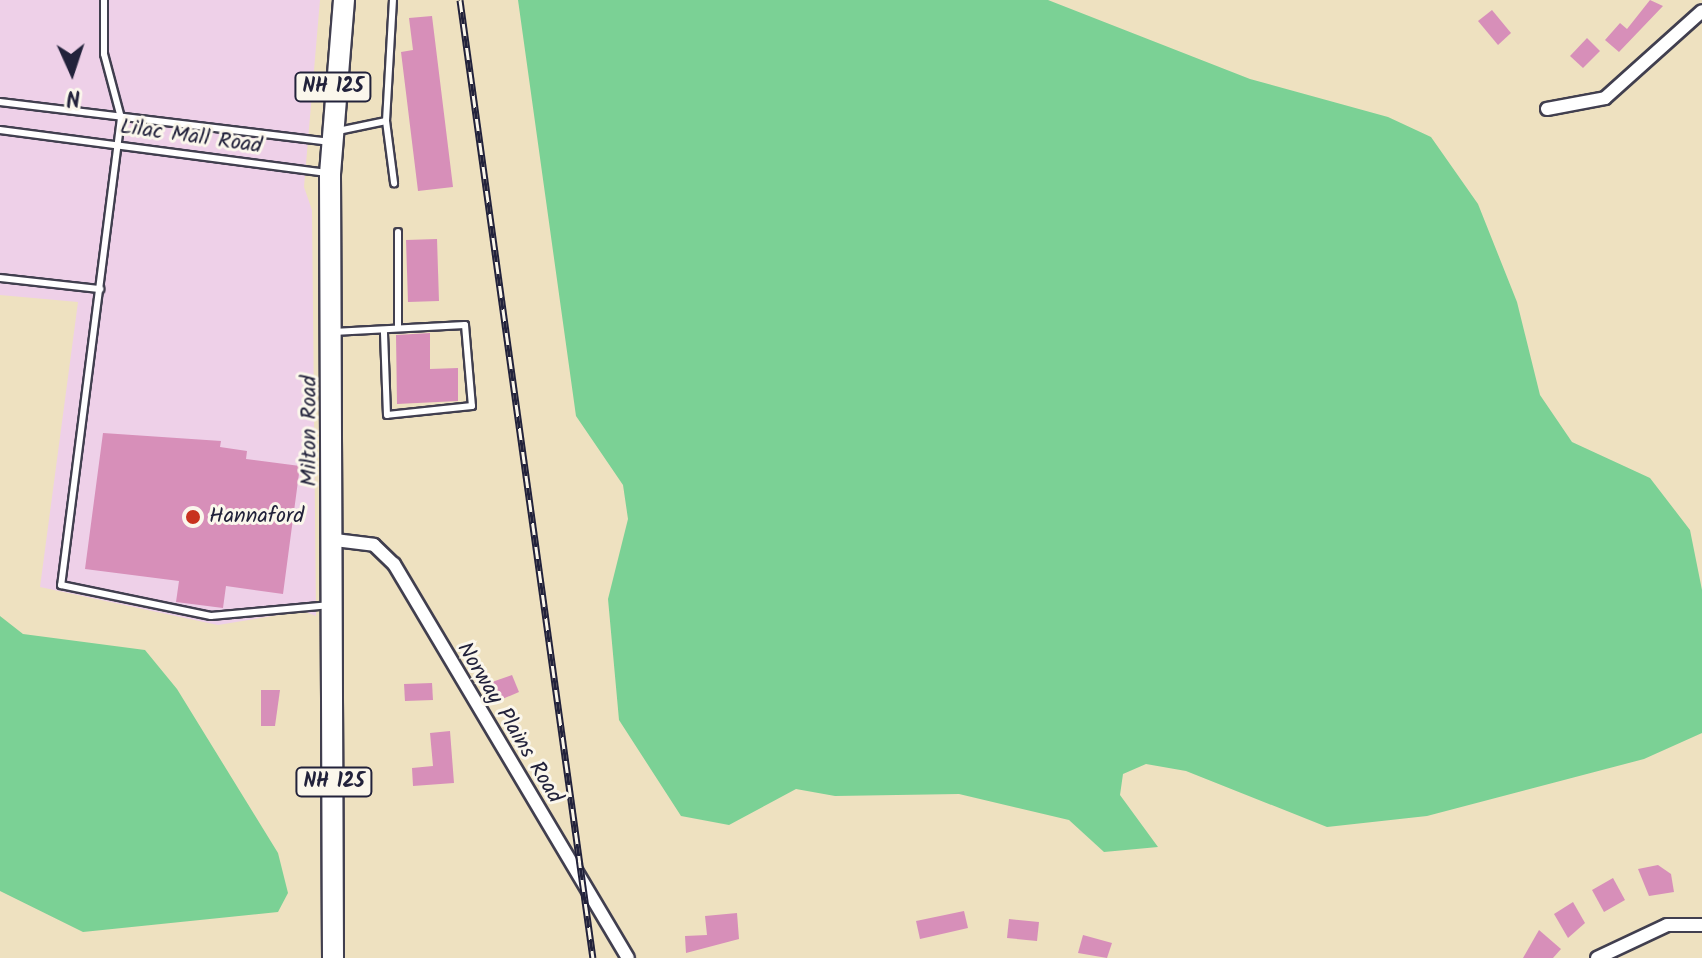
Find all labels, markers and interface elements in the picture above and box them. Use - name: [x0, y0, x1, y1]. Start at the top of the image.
- north arrow: [32, 32, 112, 112]
- road number: NH 125: [293, 71, 373, 103]
- text: N: [65, 79, 81, 114]
- street label: Lilac Mall Road: [118, 114, 264, 160]
- street label: Milton Road: [297, 375, 323, 487]
- place label: Hannaford: [209, 504, 304, 530]
- marker: Hannaford: [184, 508, 202, 526]
- street label: Norway Plains Road: [450, 638, 568, 808]
- road number: NH 125: [294, 766, 374, 798]

